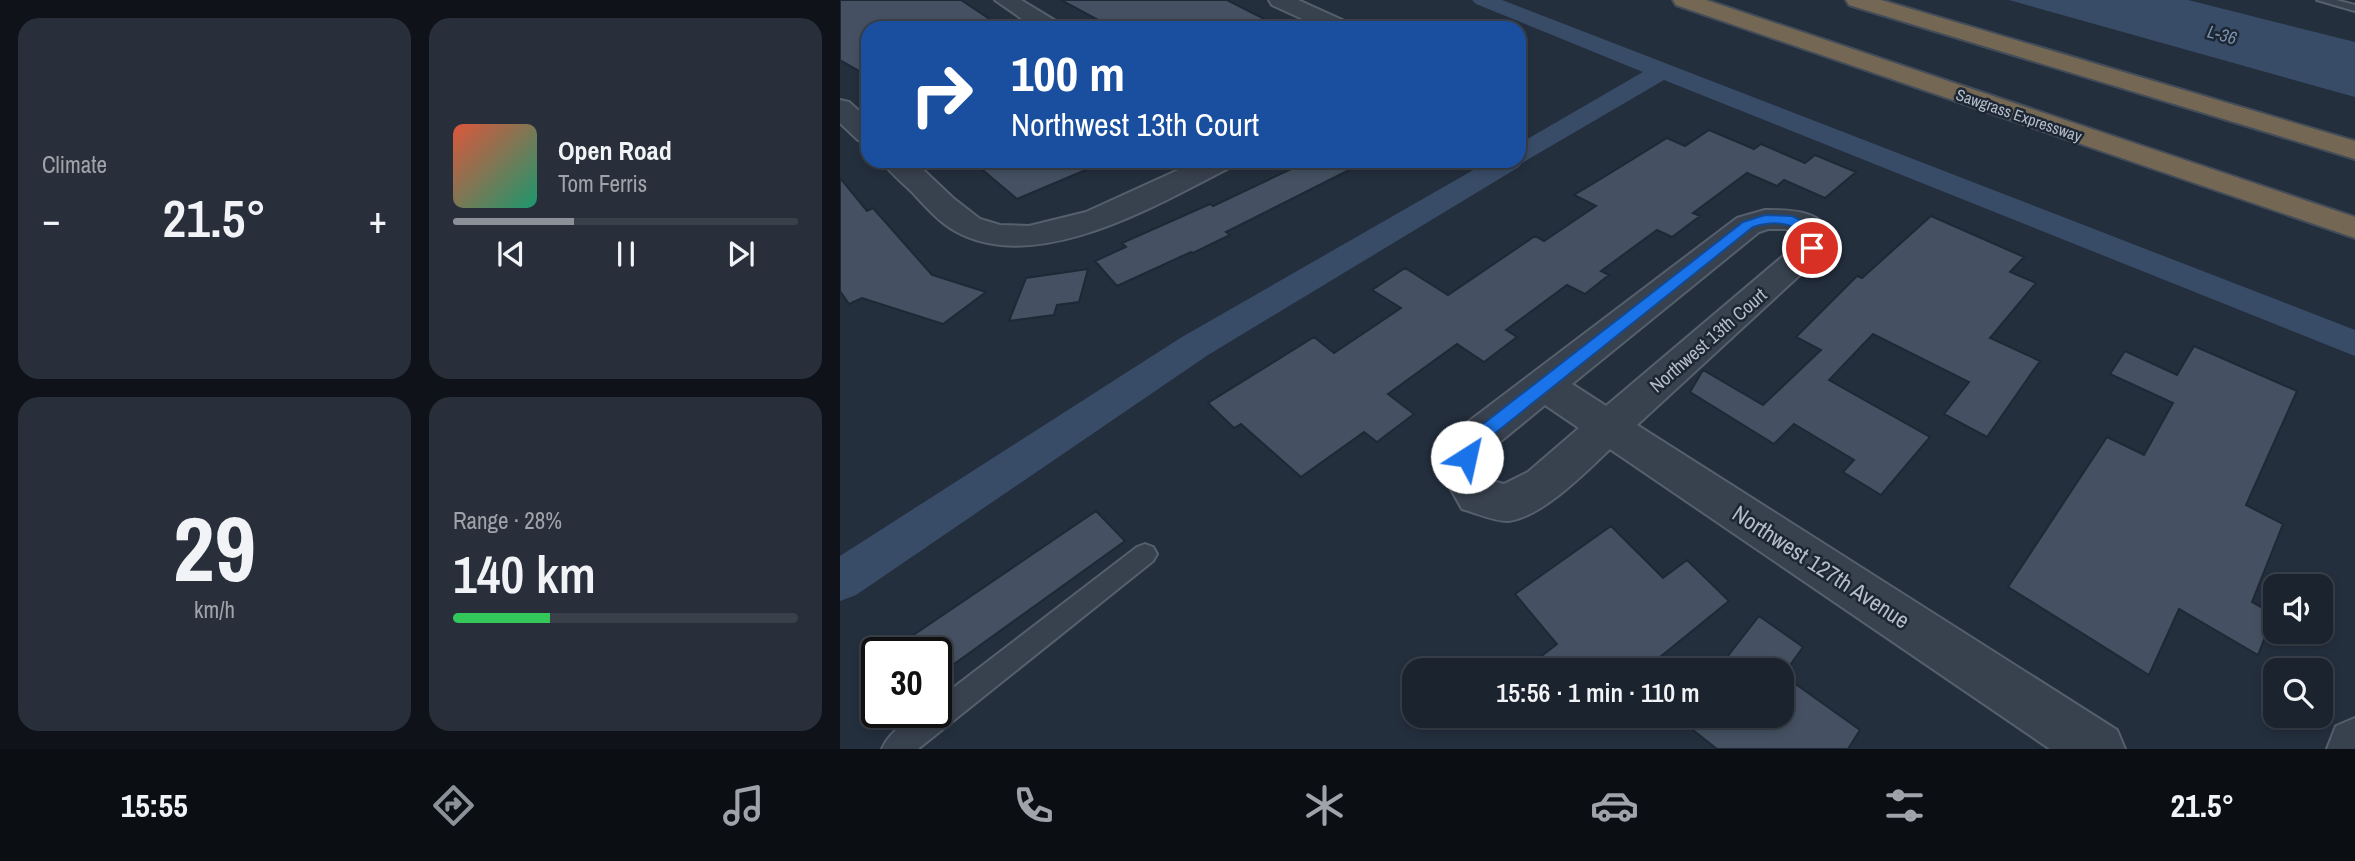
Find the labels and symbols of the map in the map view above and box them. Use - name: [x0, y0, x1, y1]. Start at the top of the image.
- water label: L-36: [2205, 19, 2240, 50]
- street label: Sawgrass Expressway: [1953, 83, 2085, 147]
- pin: [1782, 218, 1842, 278]
- street label: Northwest 13th Court: [1644, 281, 1773, 398]
- position arrow: [1430, 420, 1504, 494]
- street label: Northwest 127th Avenue: [1727, 498, 1916, 635]
- speed limit sign: 30: [861, 637, 952, 728]

